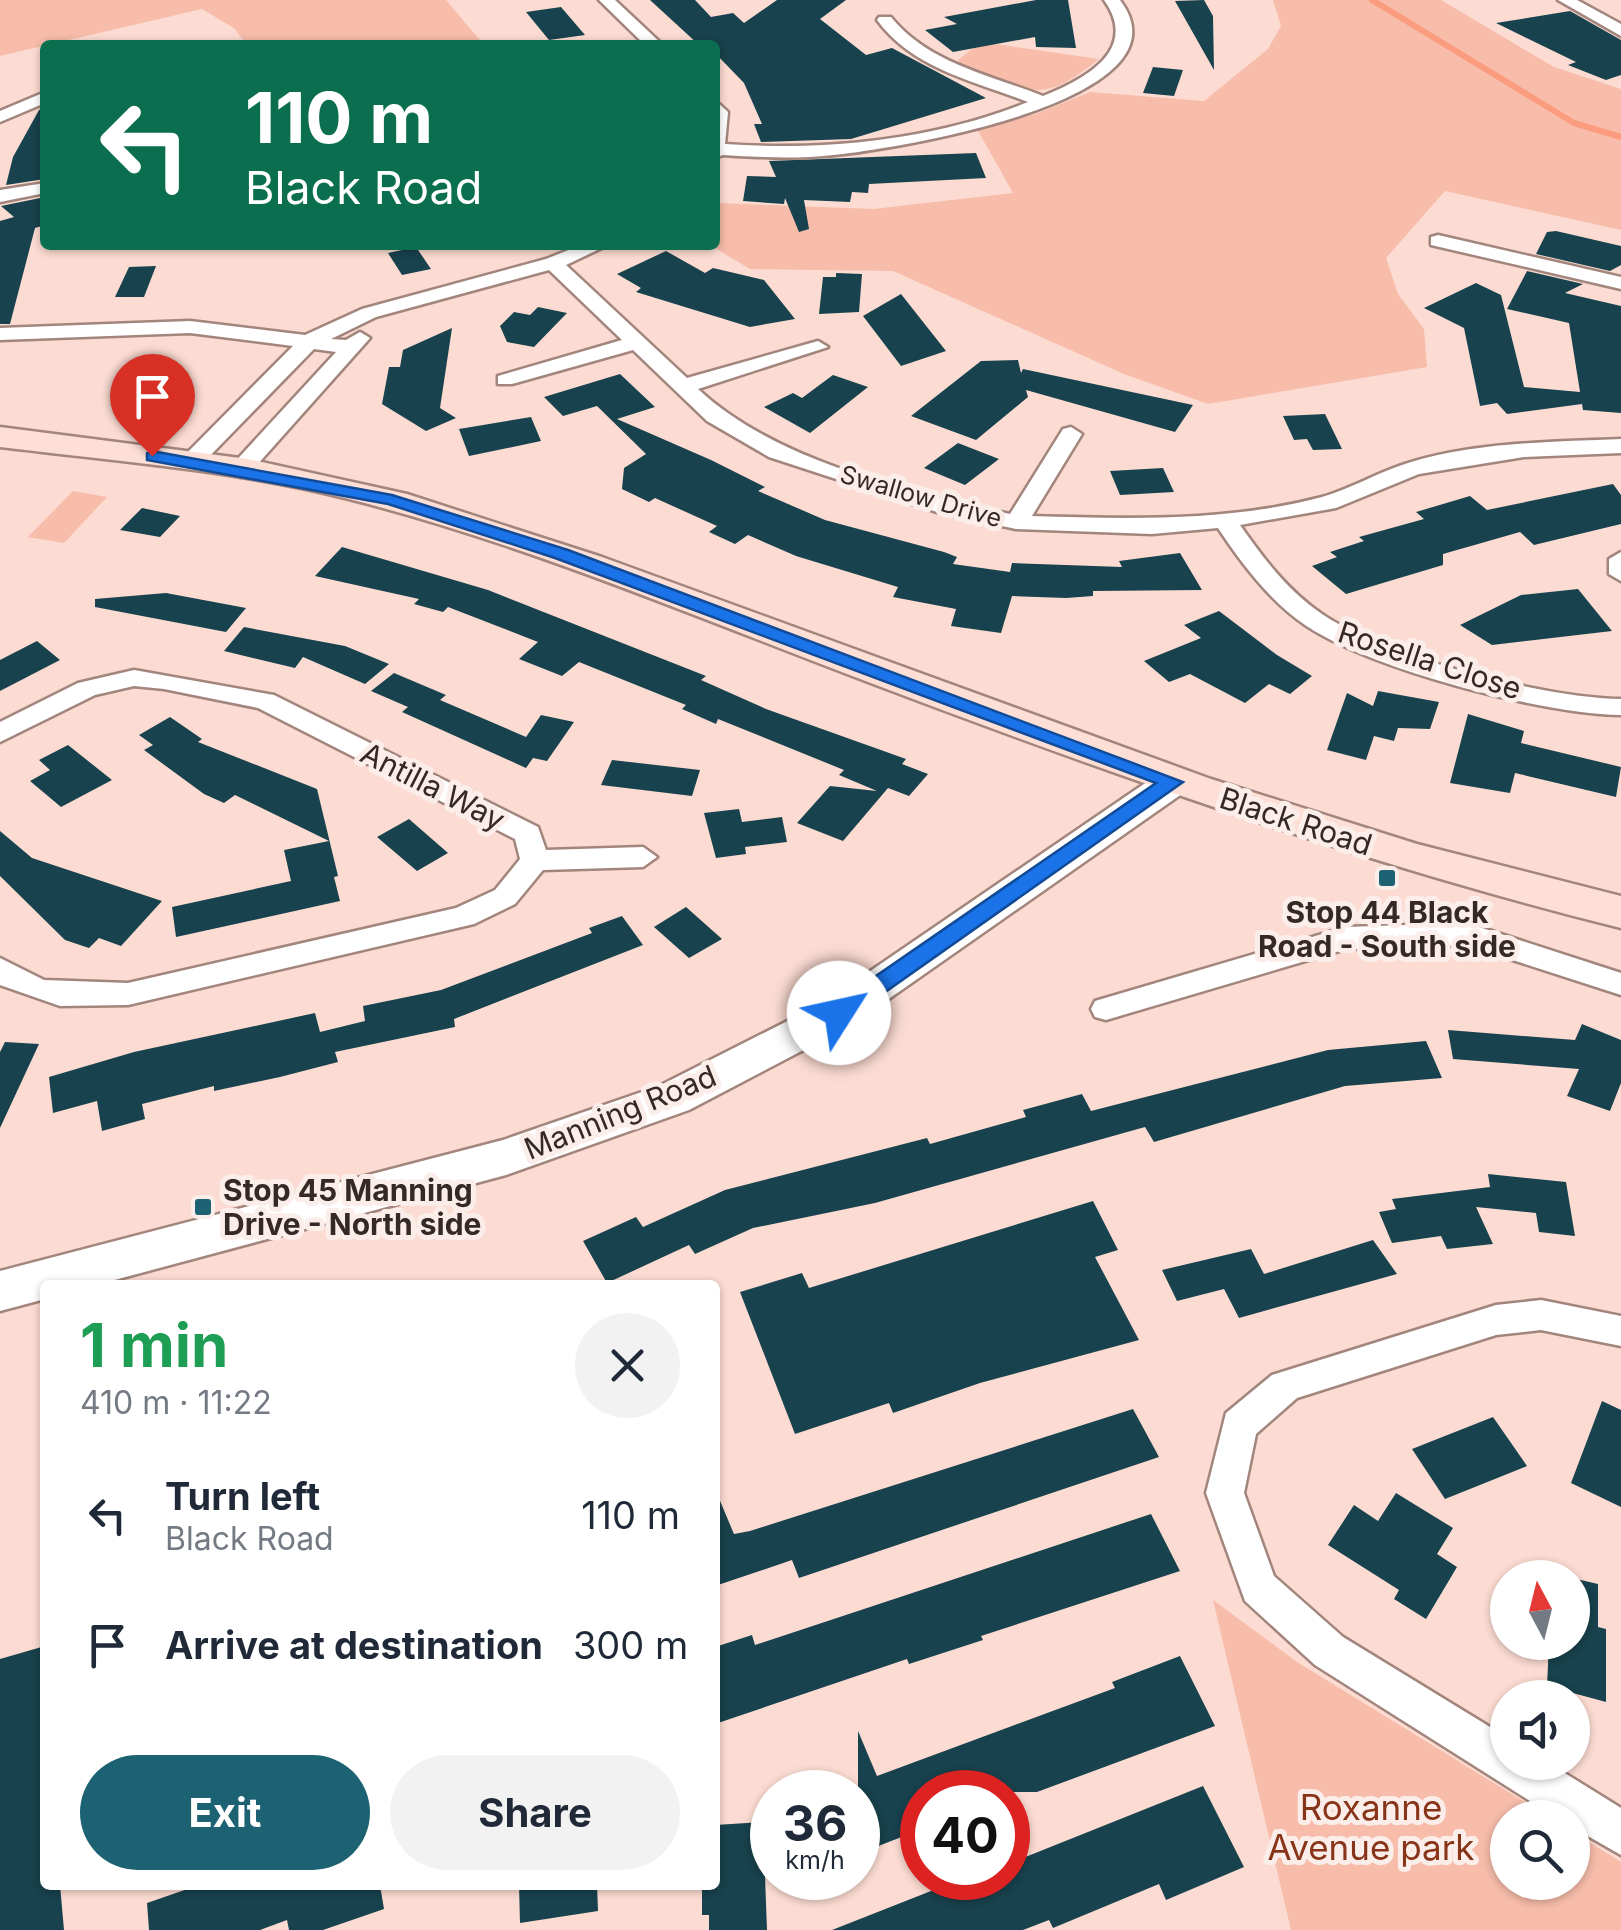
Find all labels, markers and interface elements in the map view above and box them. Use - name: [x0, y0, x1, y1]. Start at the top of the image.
- text: 110 m: [245, 75, 433, 160]
- icon: left: [80, 80, 210, 210]
- text: Black Road: [245, 160, 482, 215]
- pin: [110, 354, 195, 457]
- icon: arrive: [125, 369, 180, 424]
- street label: Swallow Drive: [837, 459, 1005, 533]
- street label: Rosella Close: [1334, 613, 1526, 707]
- street label: Antilla Way: [355, 734, 511, 838]
- street label: Black Road: [1215, 779, 1377, 863]
- marker: Stop 44 Black Road - South side: [1376, 867, 1398, 889]
- place label: Stop 44 Black Road - South side: [1258, 894, 1516, 964]
- position arrow: [787, 961, 891, 1065]
- street label: Manning Road: [519, 1057, 721, 1167]
- place label: Stop 45 Manning Drive - North side: [223, 1172, 481, 1242]
- marker: Stop 45 Manning Drive - North side: [192, 1196, 214, 1218]
- text: 1 min: [80, 1309, 228, 1381]
- button: close: [575, 1313, 680, 1418]
- text: 410 m · 11:22: [80, 1383, 272, 1422]
- text: Turn left: [165, 1473, 320, 1519]
- icon: left: [80, 1488, 135, 1543]
- text: 110 m: [581, 1492, 680, 1538]
- text: Black Road: [165, 1519, 334, 1558]
- north arrow: [1490, 1560, 1590, 1660]
- map controls: [1490, 1560, 1590, 1900]
- icon: arrive: [80, 1618, 135, 1673]
- text: Arrive at destination: [165, 1622, 543, 1668]
- text: 300 m: [573, 1622, 688, 1668]
- button: sound: [1490, 1680, 1590, 1780]
- button: Exit: [80, 1755, 370, 1870]
- button: Share: [390, 1755, 680, 1870]
- speed limit sign: 40: [900, 1770, 1030, 1900]
- park label: Roxanne Avenue park: [1267, 1786, 1475, 1868]
- text: 36: [783, 1793, 847, 1853]
- button: search: [1490, 1800, 1590, 1900]
- text: km/h: [785, 1845, 845, 1875]

